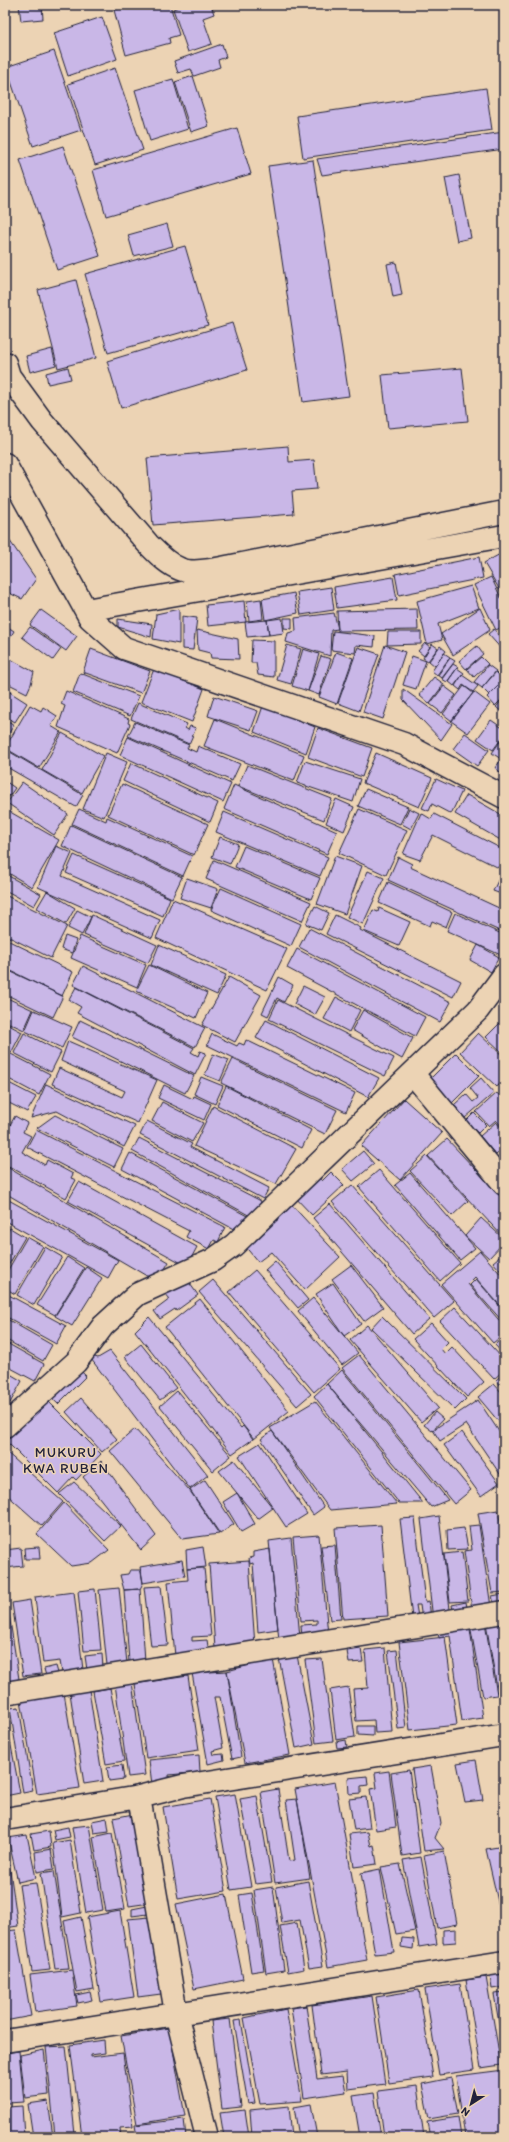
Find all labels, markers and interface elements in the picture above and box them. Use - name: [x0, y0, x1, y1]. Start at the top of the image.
- district label: MUKURU KWA RUBEN: [23, 1444, 109, 1477]
- north arrow: [451, 2084, 491, 2124]
- text: N: [459, 2104, 472, 2119]

